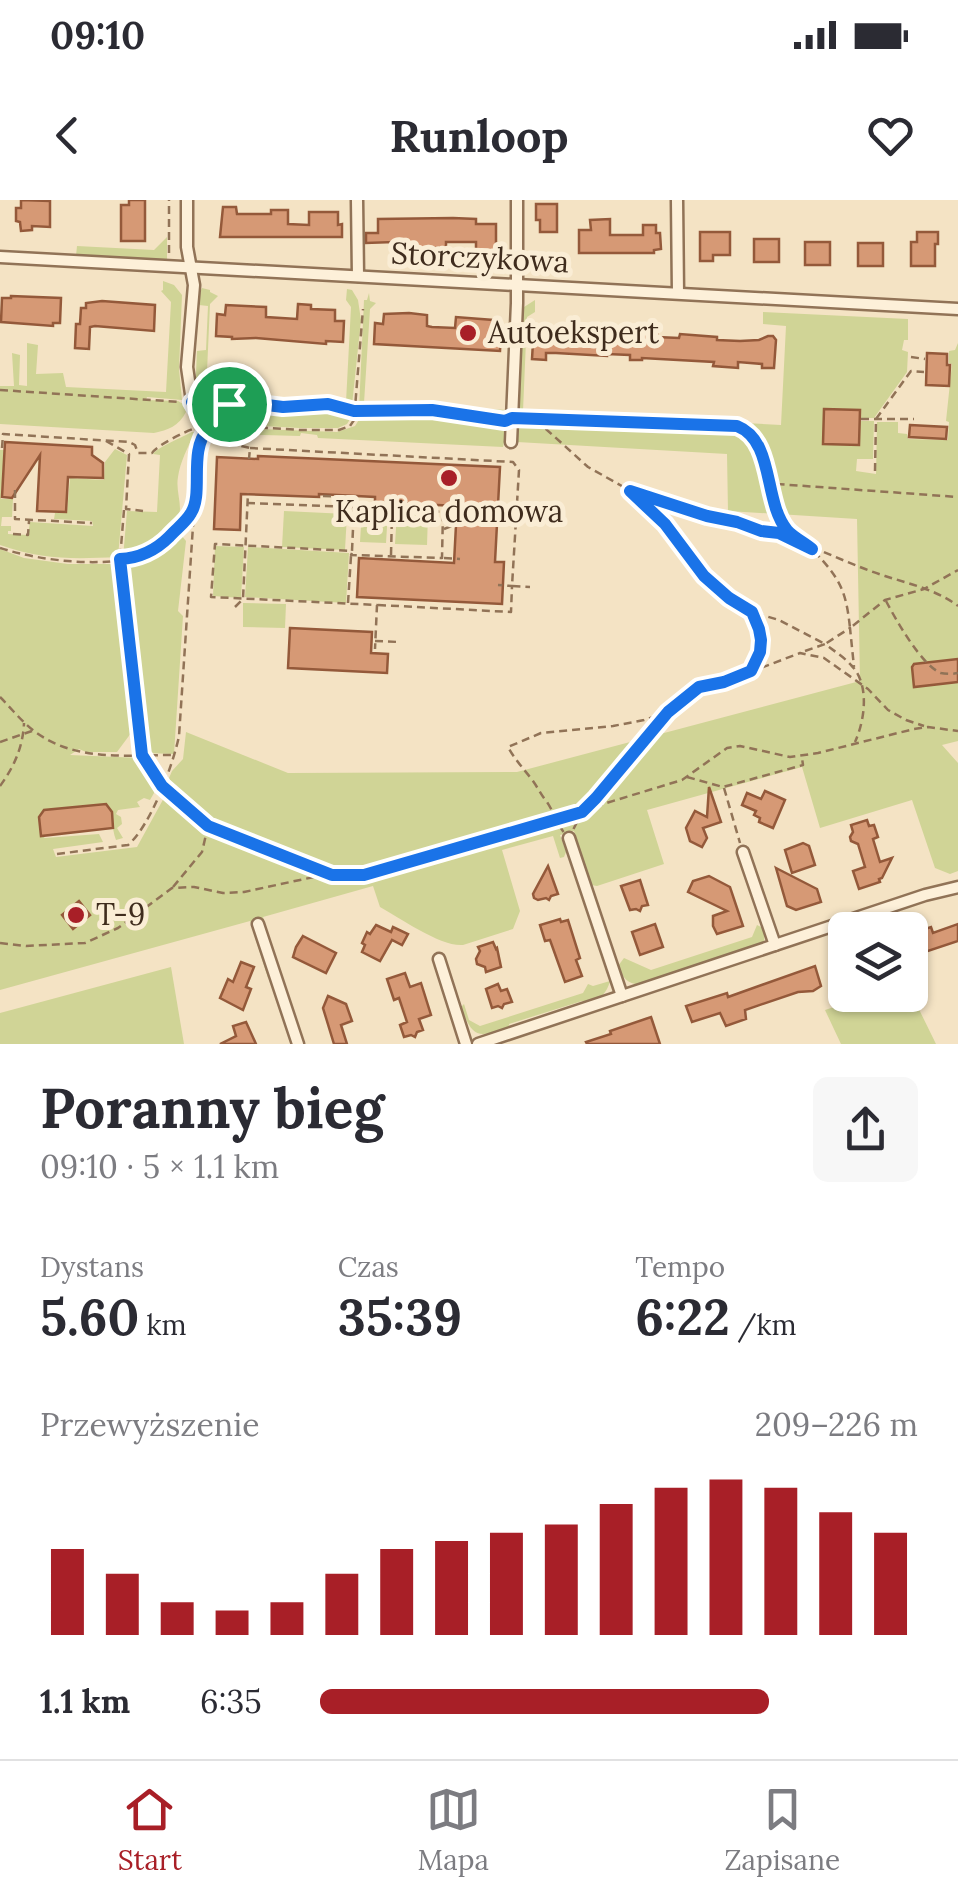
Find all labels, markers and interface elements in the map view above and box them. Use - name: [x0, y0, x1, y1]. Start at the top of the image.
- text: 09:10: [50, 11, 145, 59]
- text: Runloop: [389, 107, 569, 164]
- icon: back: [40, 108, 95, 163]
- icon: heart: [863, 108, 918, 163]
- street label: Storczykowa: [390, 233, 570, 282]
- place label: Autoekspert: [487, 313, 659, 351]
- marker: Autoekspert: [457, 322, 479, 344]
- pin: [187, 362, 272, 447]
- icon: arrive: [202, 377, 257, 432]
- marker: Kaplica domowa: [438, 467, 460, 489]
- place label: Kaplica domowa: [335, 492, 563, 530]
- place label: T-9: [96, 895, 145, 933]
- marker: T-9: [65, 904, 87, 926]
- map controls: [828, 912, 928, 1012]
- button: layers: [828, 912, 928, 1012]
- text: Poranny bieg: [40, 1073, 384, 1143]
- button: share: [813, 1077, 918, 1182]
- text: 09:10 · 5 × 1.1 km: [40, 1146, 279, 1187]
- text: Dystans: [40, 1249, 144, 1285]
- text: Czas: [338, 1249, 399, 1285]
- text: Tempo: [635, 1249, 725, 1285]
- text: 5.60: [40, 1285, 139, 1349]
- text: 35:39: [338, 1285, 462, 1349]
- text: 6:22: [635, 1285, 730, 1349]
- text: km: [139, 1307, 187, 1343]
- text: /km: [730, 1307, 797, 1343]
- text: Przewyższenie: [40, 1404, 260, 1445]
- text: 209–226 m: [755, 1404, 918, 1445]
- text: 1.1 km: [40, 1681, 130, 1722]
- text: 6:35: [200, 1681, 262, 1722]
- tab: Start: [118, 1782, 182, 1878]
- tab: Mapa: [418, 1782, 489, 1878]
- tab: Zapisane: [724, 1782, 840, 1878]

